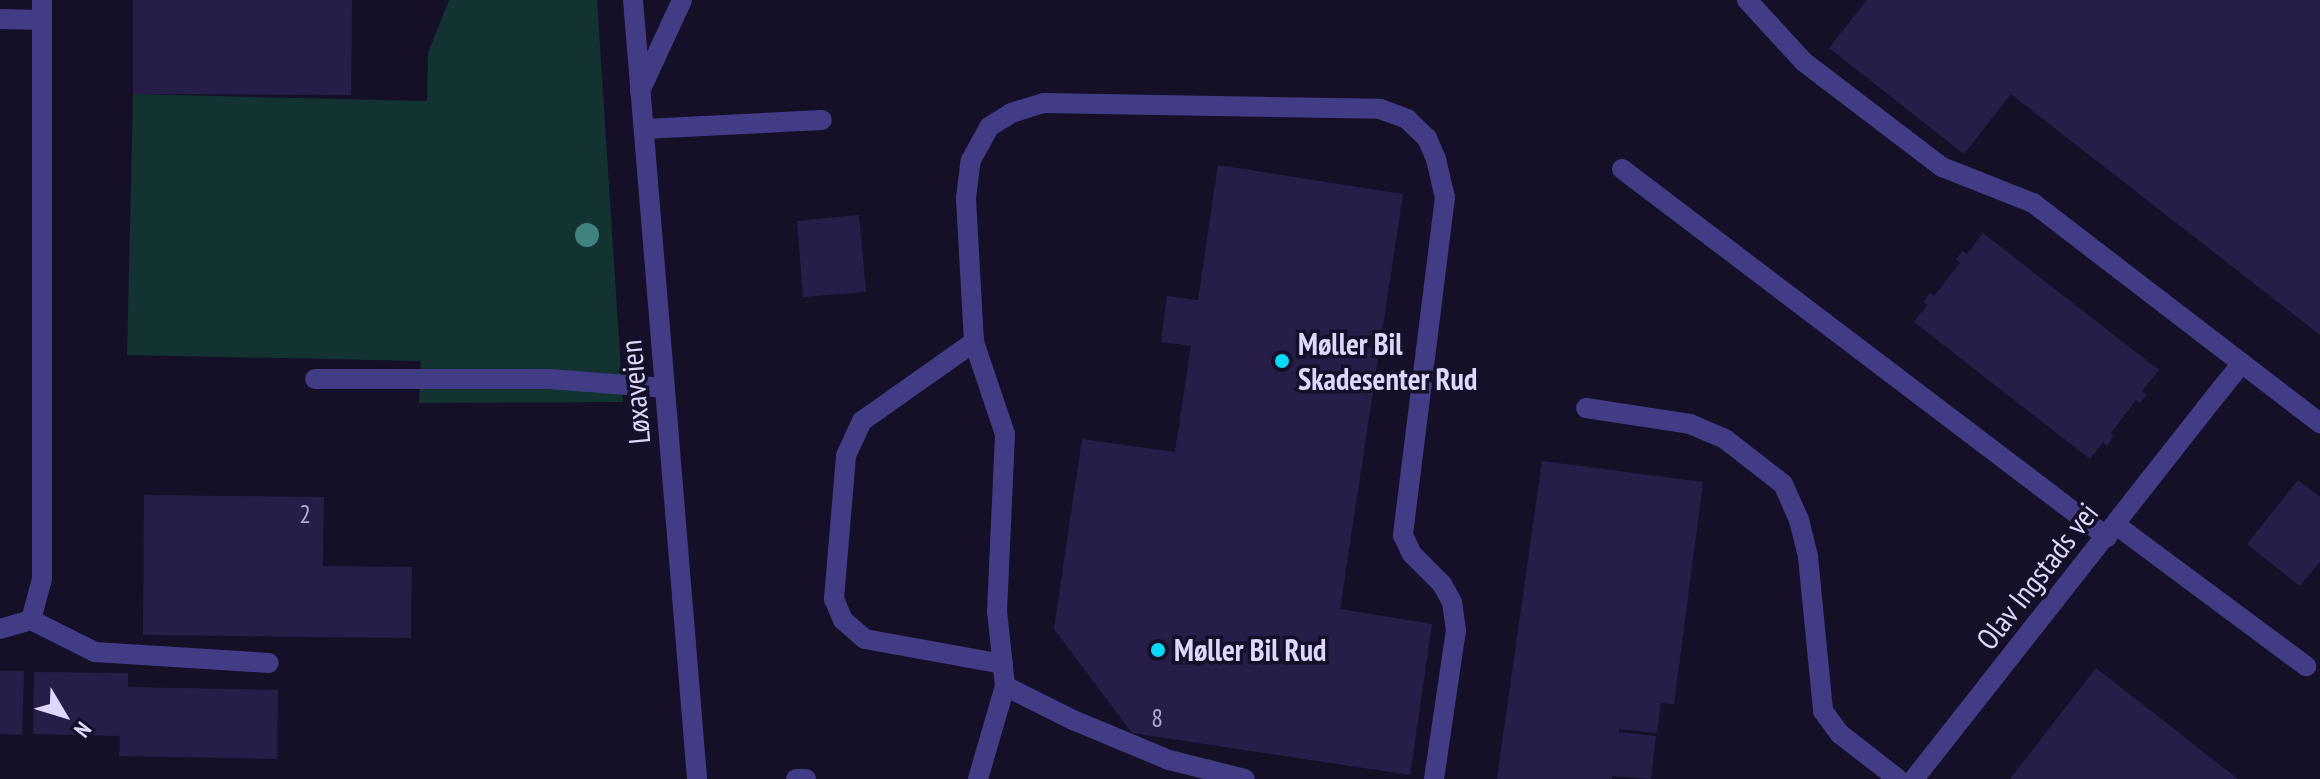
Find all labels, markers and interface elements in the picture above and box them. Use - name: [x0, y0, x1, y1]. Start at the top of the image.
- place label: Møller Bil Skadesenter Rud: [1298, 326, 1477, 396]
- street label: Løxaveien: [613, 339, 657, 445]
- marker: Møller Bil Skadesenter Rud: [1273, 352, 1291, 370]
- street label: Olav Ingstads vei: [1968, 495, 2106, 657]
- house number: 2: [299, 498, 311, 530]
- place label: Møller Bil Rud: [1174, 632, 1326, 668]
- marker: Møller Bil Rud: [1149, 641, 1167, 659]
- north arrow: [24, 675, 104, 755]
- house number: 8: [1151, 702, 1163, 734]
- text: N: [68, 716, 98, 743]

